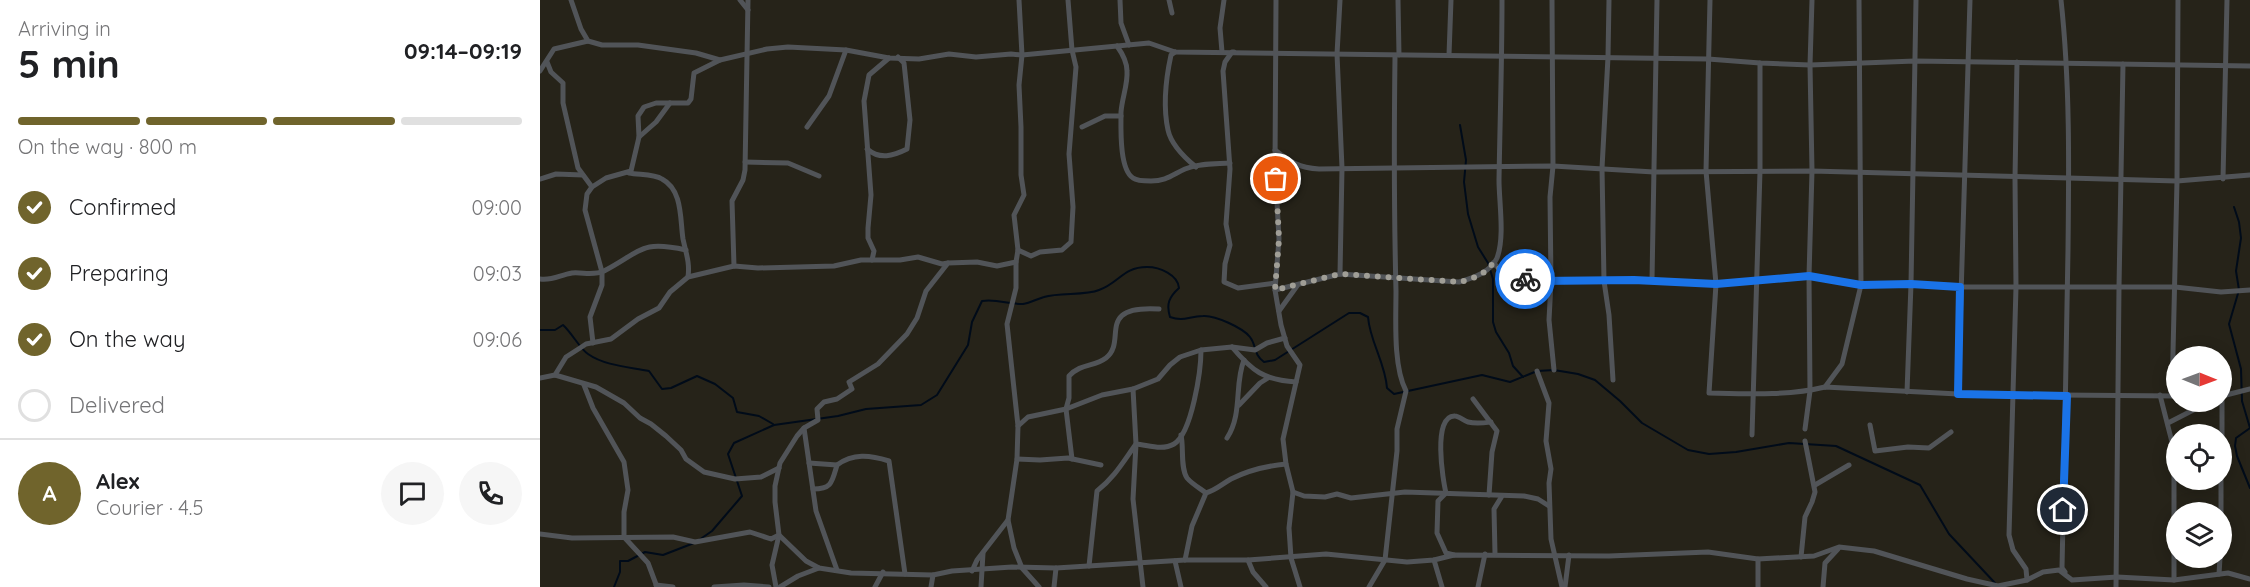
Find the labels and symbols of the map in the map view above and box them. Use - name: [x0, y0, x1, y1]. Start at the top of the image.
- pin: [1250, 153, 1301, 204]
- courier: [1495, 249, 1555, 309]
- north arrow: [2166, 346, 2232, 412]
- pin: [2037, 484, 2088, 535]

